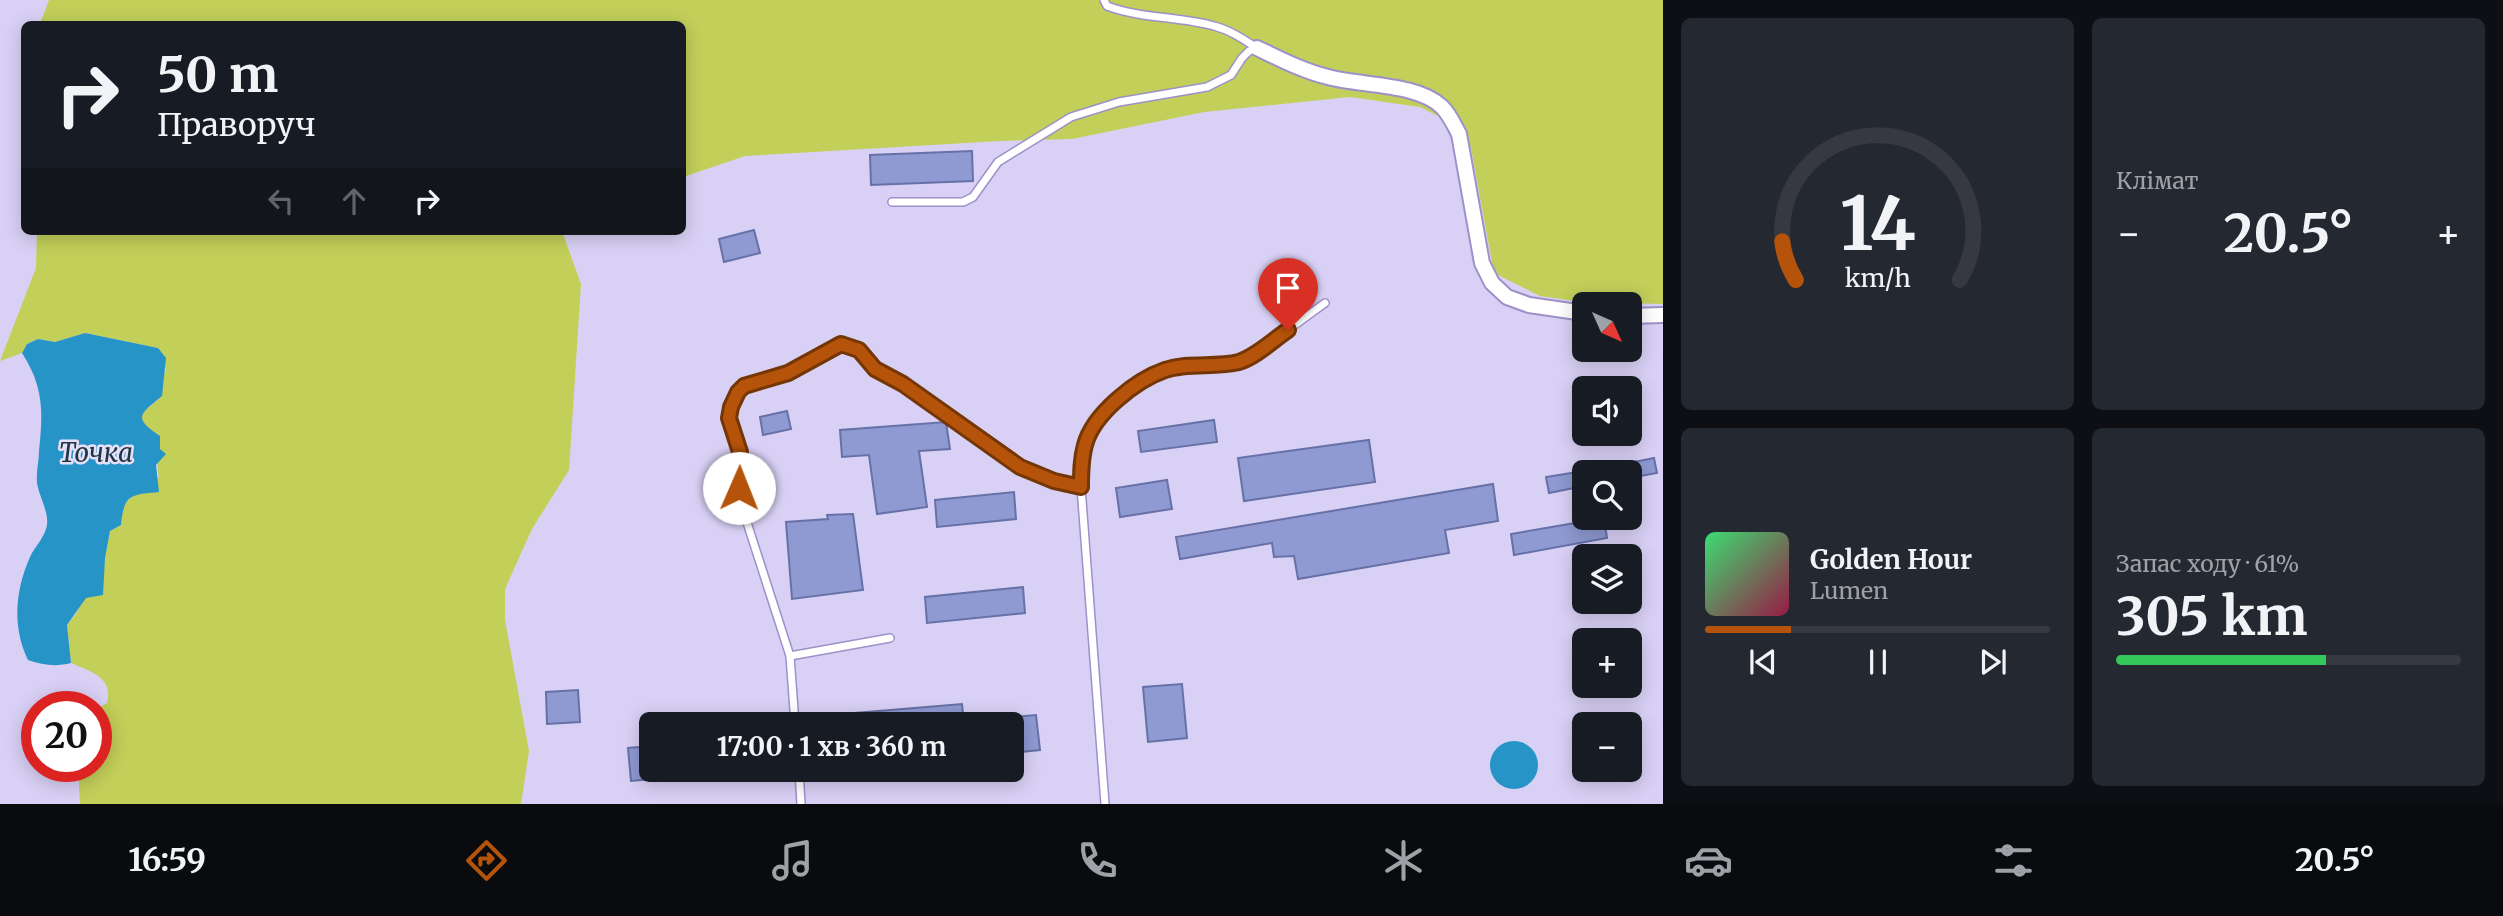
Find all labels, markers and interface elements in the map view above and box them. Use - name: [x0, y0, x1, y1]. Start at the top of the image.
- text: 50 m: [157, 44, 278, 105]
- icon: right: [42, 49, 133, 140]
- text: Праворуч: [157, 105, 316, 145]
- text: Клімат: [2116, 166, 2198, 195]
- text: 14: [1839, 178, 1916, 270]
- icon: left: [262, 182, 300, 220]
- icon: ahead: [335, 182, 373, 220]
- icon: right: [408, 182, 446, 220]
- text: 20.5°: [2224, 201, 2353, 266]
- text: −: [2116, 210, 2141, 257]
- text: +: [2436, 210, 2461, 257]
- pin: [1258, 258, 1318, 330]
- text: km/h: [1844, 262, 1911, 294]
- icon: arrive: [1269, 269, 1307, 307]
- north arrow: [1572, 292, 1642, 362]
- map controls: [1572, 292, 1642, 782]
- button: sound: [1572, 376, 1642, 446]
- water label: Точка: [59, 436, 133, 469]
- position arrow: [702, 451, 776, 525]
- button: search: [1572, 460, 1642, 530]
- text: Golden Hour: [1810, 543, 1972, 576]
- button: layers: [1572, 544, 1642, 614]
- text: Запас ходу · 61%: [2116, 549, 2299, 578]
- text: Lumen: [1810, 576, 1888, 605]
- text: 305 km: [2116, 584, 2308, 649]
- button: +: [1572, 628, 1642, 698]
- icon: previous: [1744, 643, 1782, 681]
- icon: pause: [1859, 643, 1897, 681]
- icon: next: [1974, 643, 2012, 681]
- speed limit sign: 20: [21, 691, 112, 782]
- button: −: [1572, 712, 1642, 782]
- text: 17:00 · 1 хв · 360 m: [717, 730, 946, 763]
- icon: directions: [462, 836, 511, 885]
- icon: music: [768, 836, 817, 885]
- icon: phone: [1073, 836, 1122, 885]
- icon: climate: [1379, 836, 1428, 885]
- icon: car: [1684, 836, 1733, 885]
- icon: filters: [1989, 836, 2038, 885]
- text: 16:59: [128, 840, 206, 880]
- text: 20.5°: [2295, 840, 2375, 880]

